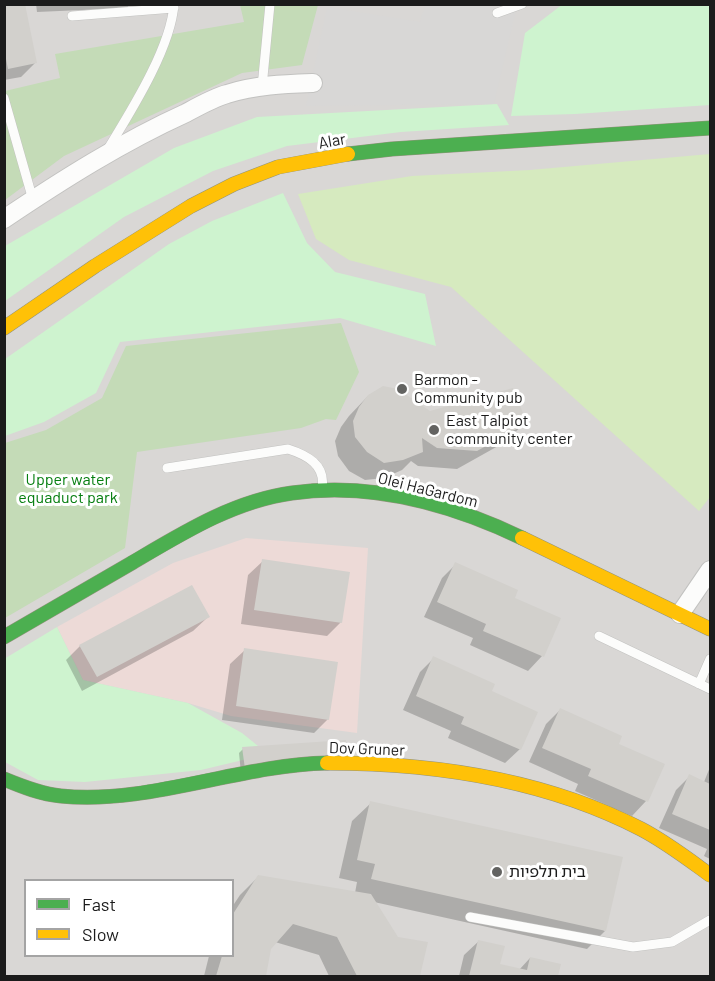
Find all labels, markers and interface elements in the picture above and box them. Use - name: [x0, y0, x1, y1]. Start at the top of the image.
- street label: Alar: [317, 129, 347, 153]
- place label: Barmon - Community pub: [414, 370, 523, 408]
- marker: Barmon - Community pub: [395, 382, 409, 396]
- place label: East Talpiot community center: [446, 411, 572, 449]
- marker: East Talpiot community center: [427, 423, 441, 437]
- street label: Olei HaGardom: [376, 468, 480, 512]
- park label: Upper water equaduct park: [18, 470, 118, 508]
- street label: Dov Gruner: [329, 738, 405, 760]
- place label: בית תלפיות: [509, 862, 586, 882]
- marker: בית תלפיות: [490, 865, 504, 879]
- legend: [24, 879, 234, 957]
- text: Fast: [82, 893, 116, 915]
- text: Slow: [82, 923, 119, 945]

